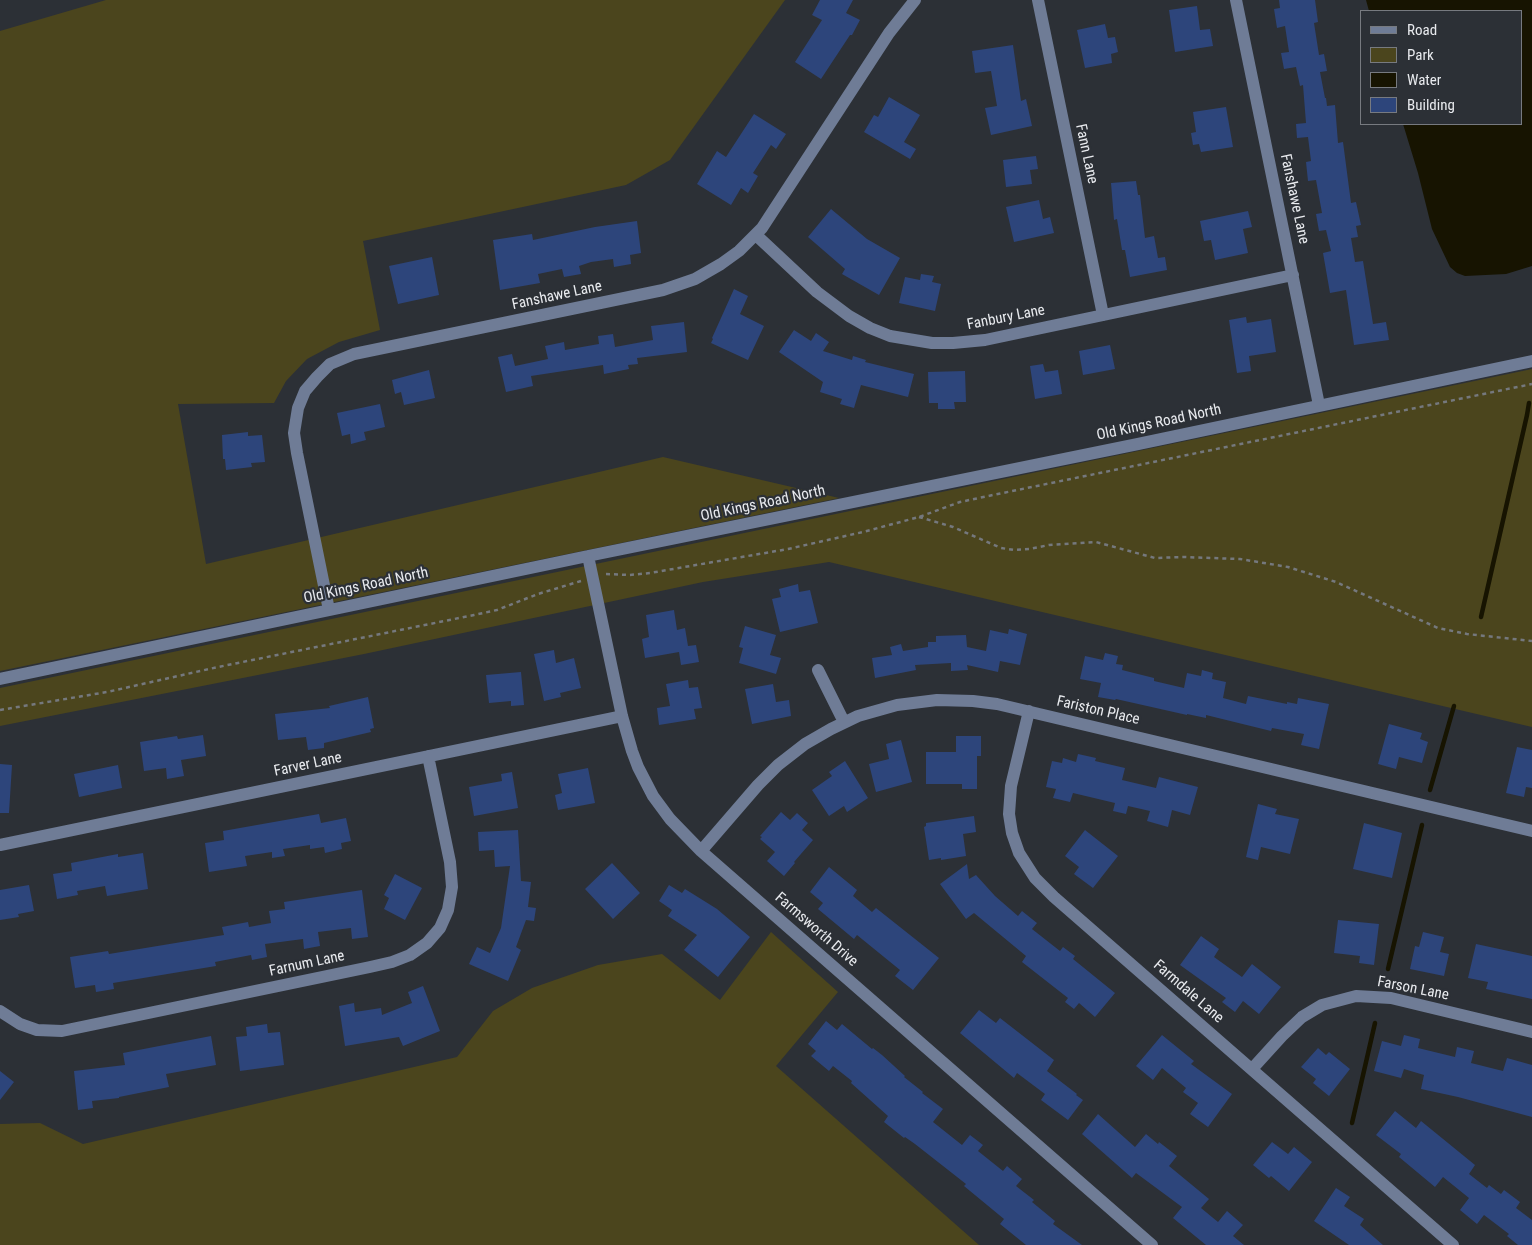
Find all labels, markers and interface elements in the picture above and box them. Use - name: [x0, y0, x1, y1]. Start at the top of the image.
- legend: [1360, 10, 1522, 125]
- text: Road: [1407, 21, 1437, 39]
- text: Park: [1407, 46, 1434, 64]
- text: Water: [1407, 71, 1441, 89]
- text: Building: [1407, 96, 1455, 114]
- street label: Fann Lane: [1071, 122, 1101, 186]
- street label: Fanshawe Lane: [1276, 152, 1312, 246]
- street label: Fanshawe Lane: [510, 278, 604, 314]
- street label: Fanbury Lane: [965, 302, 1047, 334]
- street label: Old Kings Road North: [1095, 401, 1223, 445]
- street label: Old Kings Road North: [699, 482, 827, 526]
- street label: Old Kings Road North: [302, 564, 430, 608]
- street label: Fariston Place: [1055, 693, 1141, 729]
- street label: Farver Lane: [272, 749, 344, 781]
- street label: Farmsworth Drive: [771, 889, 861, 971]
- street label: Farnum Lane: [268, 947, 346, 981]
- street label: Farmdale Lane: [1149, 957, 1227, 1027]
- street label: Farson Lane: [1376, 973, 1450, 1005]

